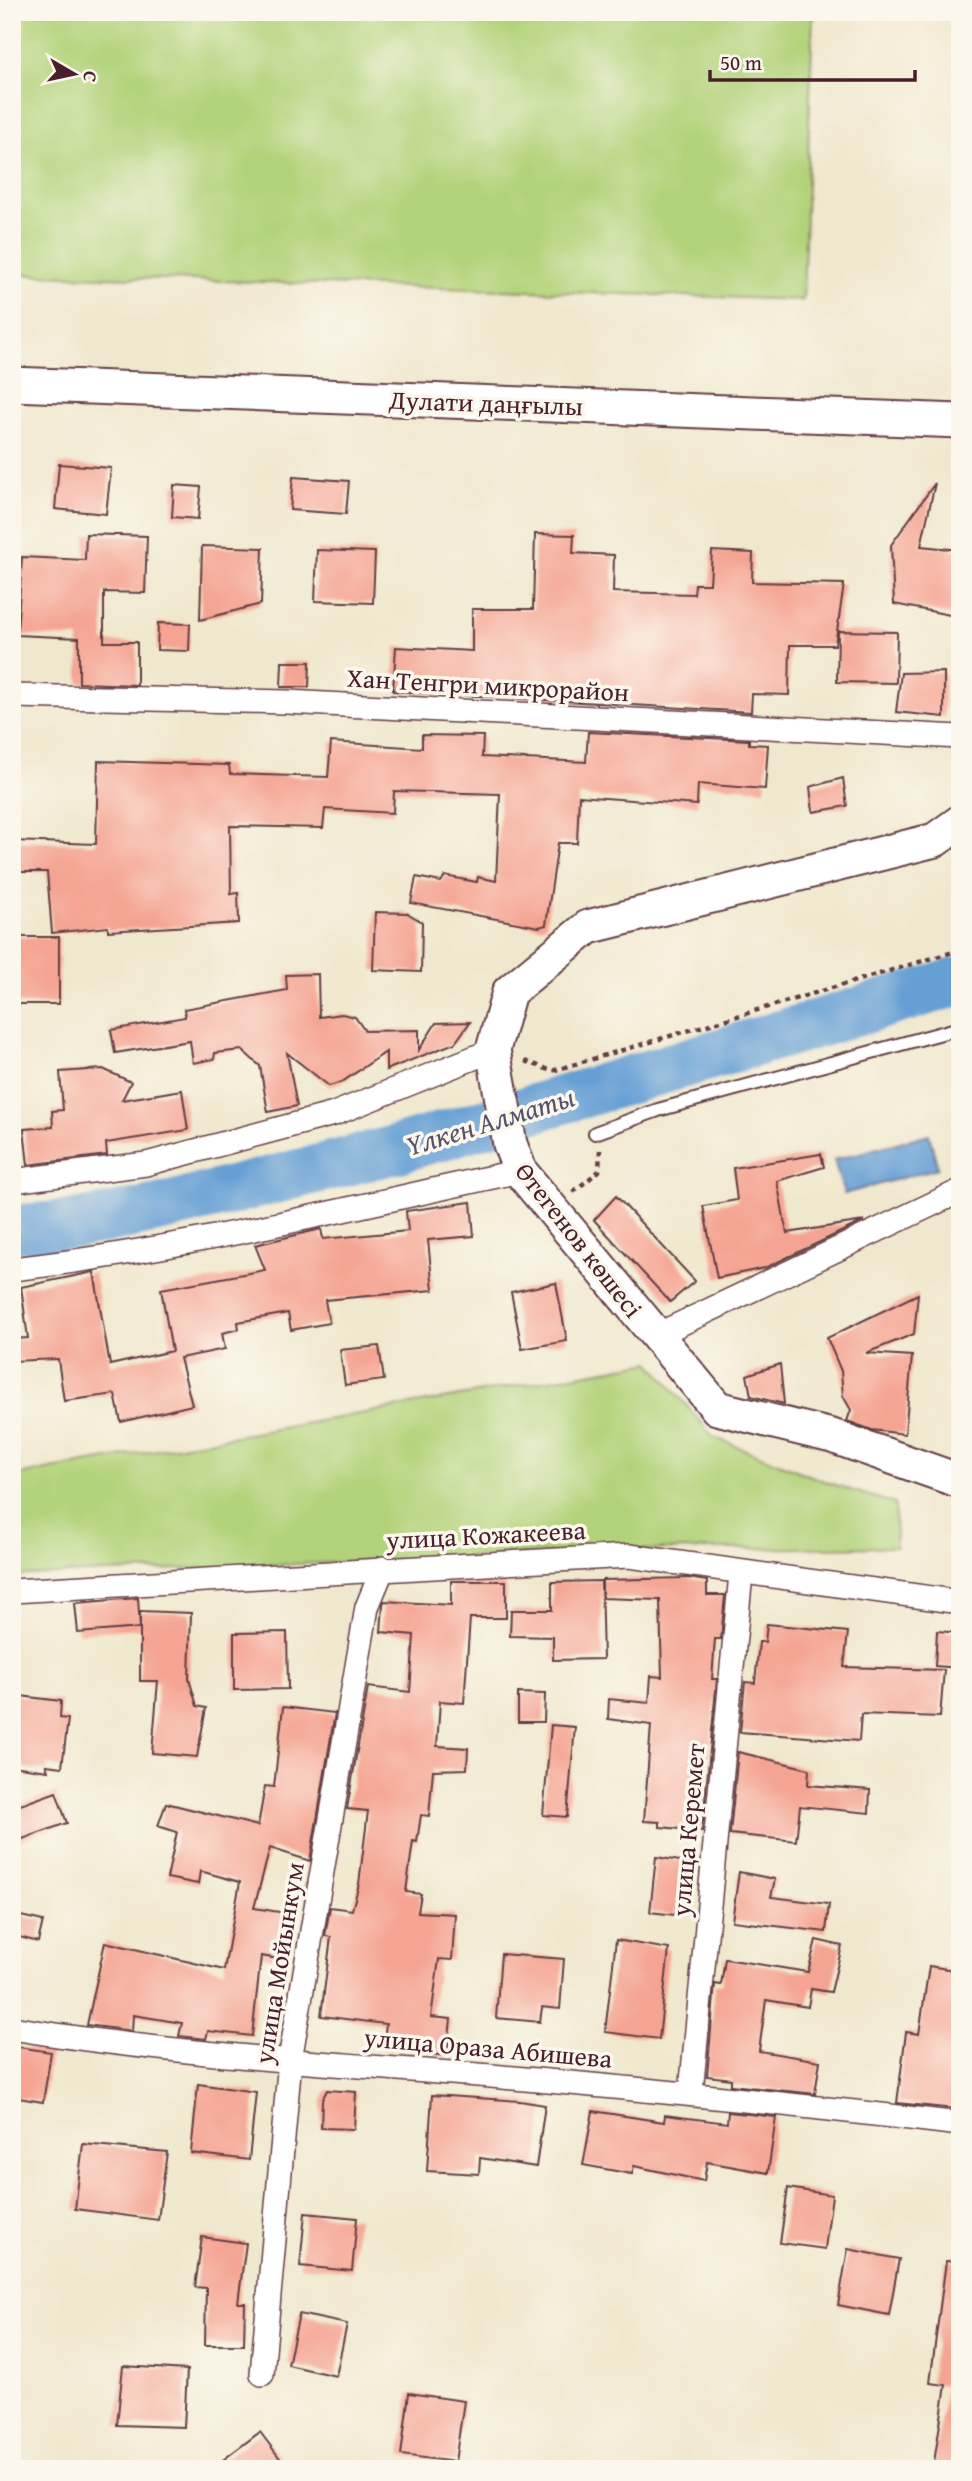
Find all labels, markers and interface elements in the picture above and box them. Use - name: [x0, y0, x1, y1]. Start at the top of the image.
- north arrow: [38, 38, 108, 108]
- scale bar: [710, 38, 914, 82]
- text: 50 m: [720, 47, 762, 78]
- text: С: [76, 69, 105, 84]
- street label: Дулати даңғылы: [387, 380, 584, 425]
- street label: Хан Тенгри микрорайон: [346, 658, 630, 711]
- water label: Үлкен Алматы: [400, 1075, 579, 1166]
- street label: Өтегенов көшесі: [506, 1154, 653, 1326]
- street label: улица Кожакеева: [384, 1510, 587, 1559]
- street label: улица Керемет: [660, 1741, 715, 1919]
- street label: улица Мойынкум: [243, 1859, 314, 2068]
- street label: улица Ораза Абишева: [361, 2017, 614, 2078]

